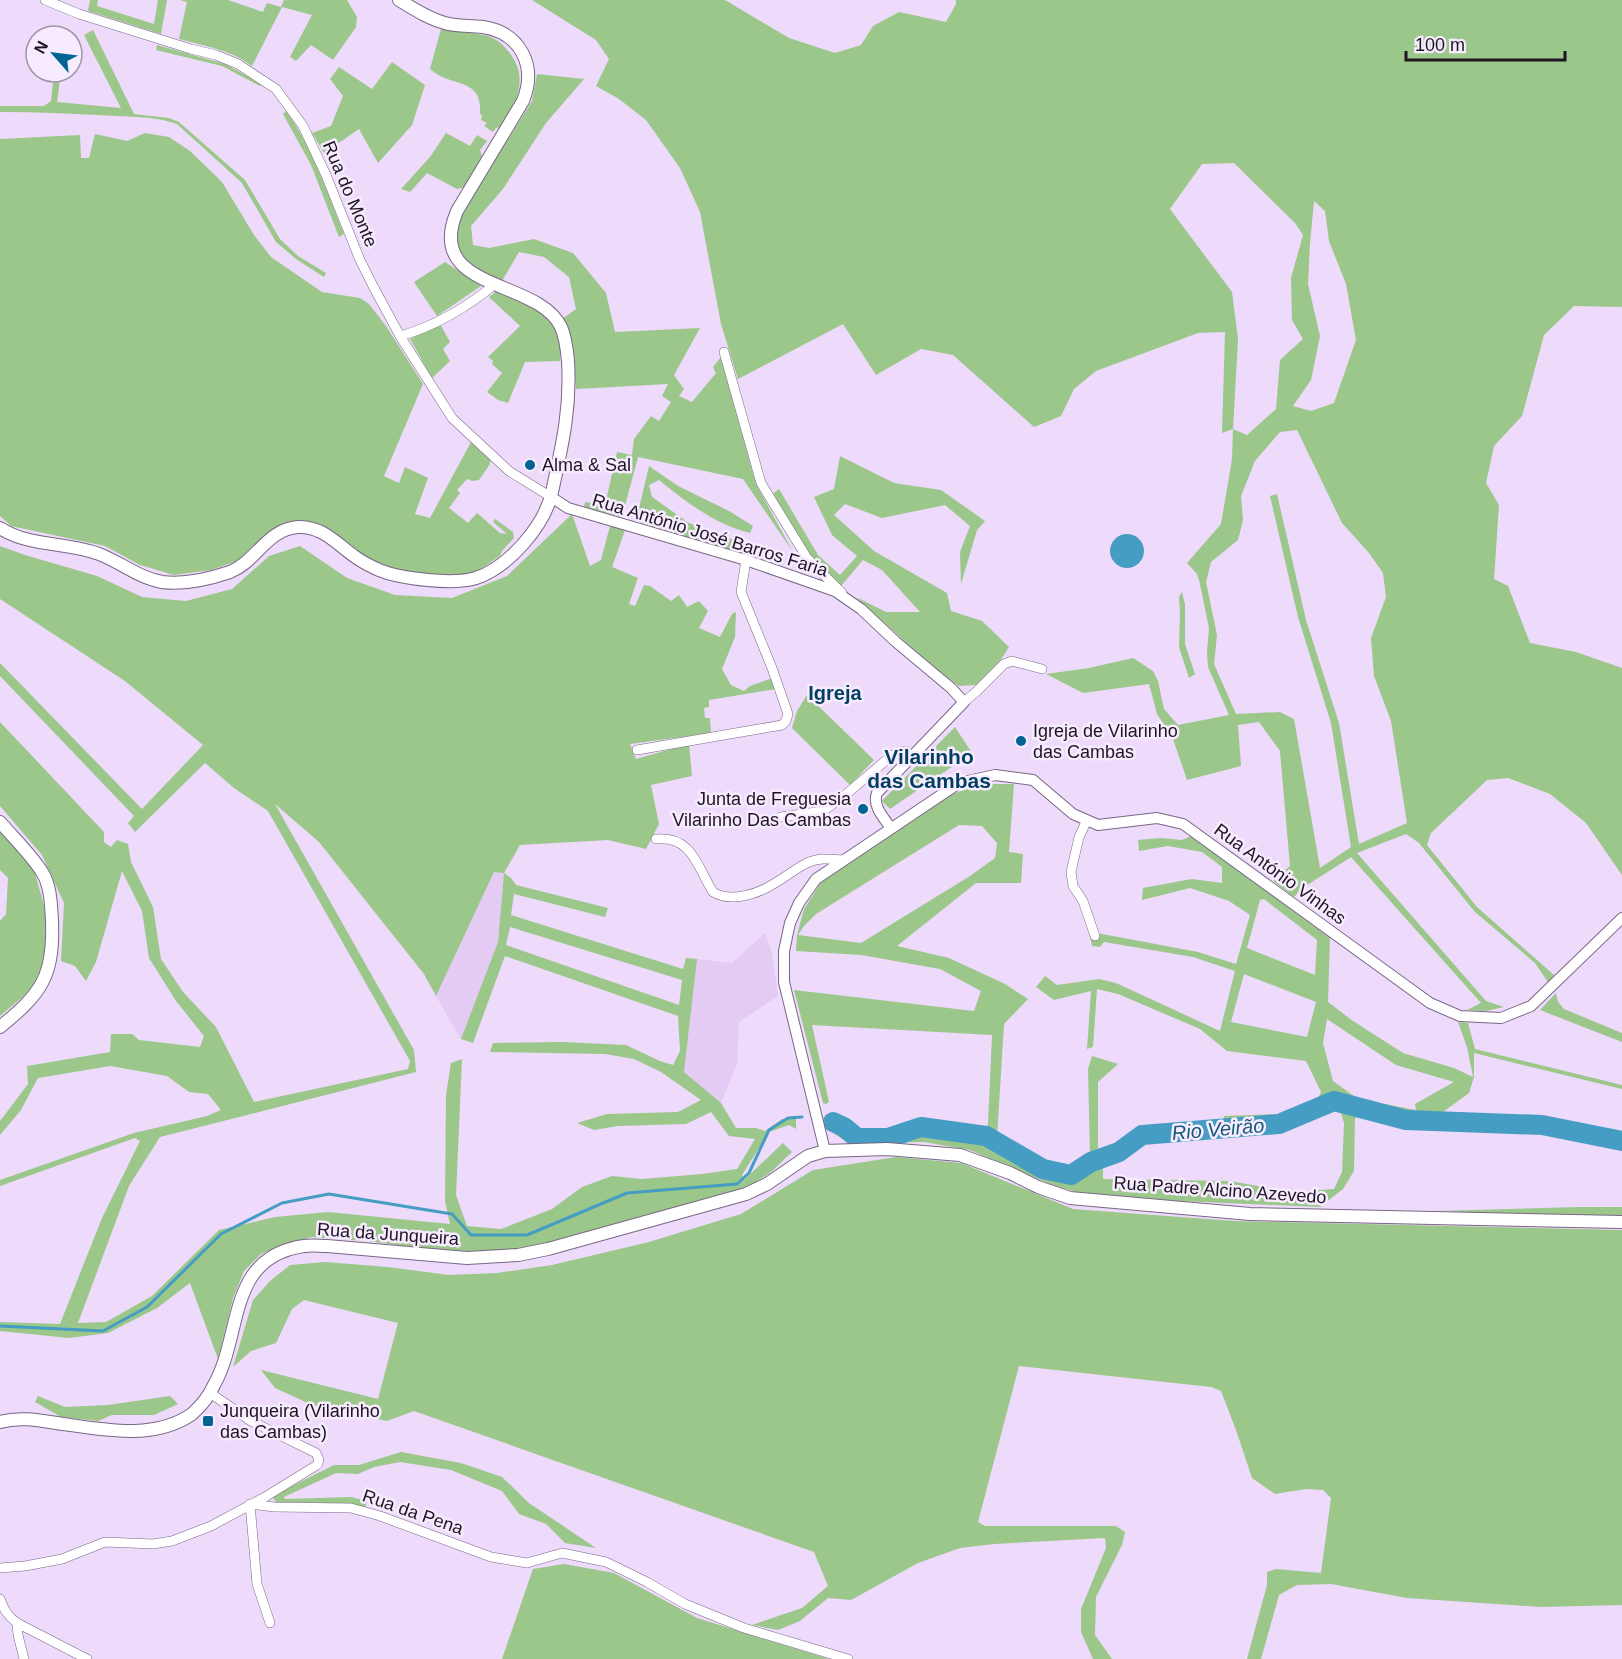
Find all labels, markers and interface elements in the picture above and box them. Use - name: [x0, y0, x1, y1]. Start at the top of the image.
- north arrow: [24, 24, 84, 84]
- scale bar: [1406, 24, 1565, 62]
- text: 100 m: [1415, 35, 1465, 55]
- text: N: [31, 38, 51, 56]
- street label: Rua do Monte: [319, 138, 381, 250]
- place label: Alma & Sal: [542, 455, 631, 475]
- marker: Alma & Sal: [523, 458, 537, 472]
- street label: Rua António José Barros Faria: [590, 490, 831, 581]
- district label: Igreja: [808, 682, 863, 704]
- place label: Igreja de Vilarinho das Cambas: [1033, 721, 1178, 762]
- marker: Igreja de Vilarinho das Cambas: [1014, 734, 1028, 748]
- district label: Vilarinho das Cambas: [867, 745, 991, 792]
- place label: Junta de Freguesia Vilarinho Das Cambas: [672, 789, 852, 830]
- marker: Junta de Freguesia Vilarinho Das Cambas: [856, 802, 870, 816]
- street label: Rua António Vinhas: [1210, 820, 1350, 928]
- water label: Rio Veirão: [1171, 1114, 1265, 1144]
- street label: Rua Padre Alcino Azevedo: [1113, 1173, 1327, 1207]
- street label: Rua da Junqueira: [316, 1219, 461, 1249]
- place label: Junqueira (Vilarinho das Cambas): [220, 1401, 380, 1442]
- marker: Junqueira (Vilarinho das Cambas): [201, 1414, 215, 1428]
- street label: Rua da Pena: [360, 1485, 467, 1539]

